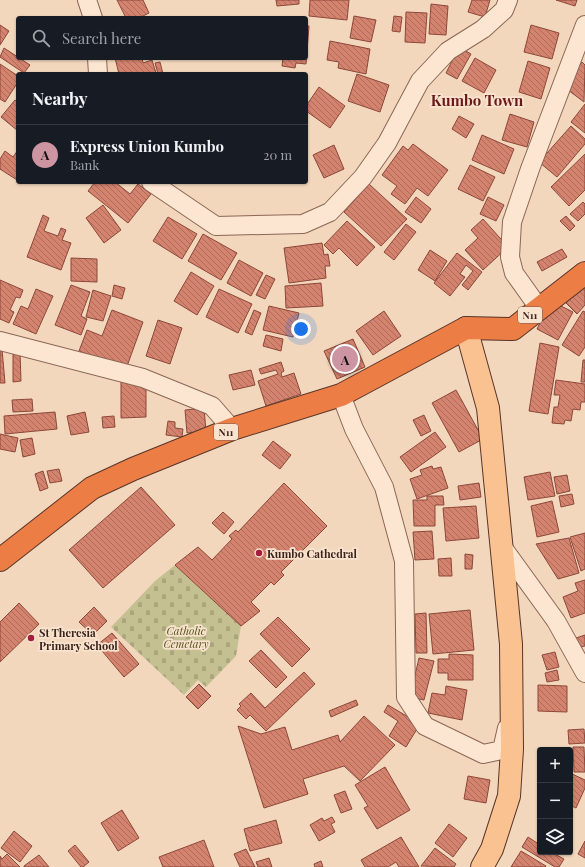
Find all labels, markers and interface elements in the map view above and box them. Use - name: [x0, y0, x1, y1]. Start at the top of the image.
- search box: [16, 16, 308, 60]
- icon: search: [30, 27, 52, 49]
- text: Search here: [62, 28, 141, 48]
- text: Nearby: [32, 87, 87, 109]
- district label: Kumbo Town: [431, 90, 524, 110]
- text: Express Union Kumbo: [70, 136, 224, 156]
- text: A: [41, 146, 49, 163]
- text: 20 m: [263, 146, 292, 163]
- text: Bank: [70, 156, 99, 173]
- road number: N11: [518, 307, 542, 323]
- your location: [291, 319, 311, 339]
- pin: A: [332, 344, 358, 374]
- road number: N11: [214, 424, 238, 440]
- place label: Kumbo Cathedral: [267, 546, 358, 561]
- marker: Kumbo Cathedral: [254, 548, 264, 558]
- park label: Catholic Cemetary: [163, 623, 209, 651]
- place label: St Theresia Primary School: [39, 625, 118, 653]
- marker: St Theresia Primary School: [26, 633, 36, 643]
- map controls: [537, 747, 573, 855]
- button: +: [537, 747, 573, 783]
- button: −: [537, 783, 573, 819]
- button: layers: [537, 819, 573, 855]

